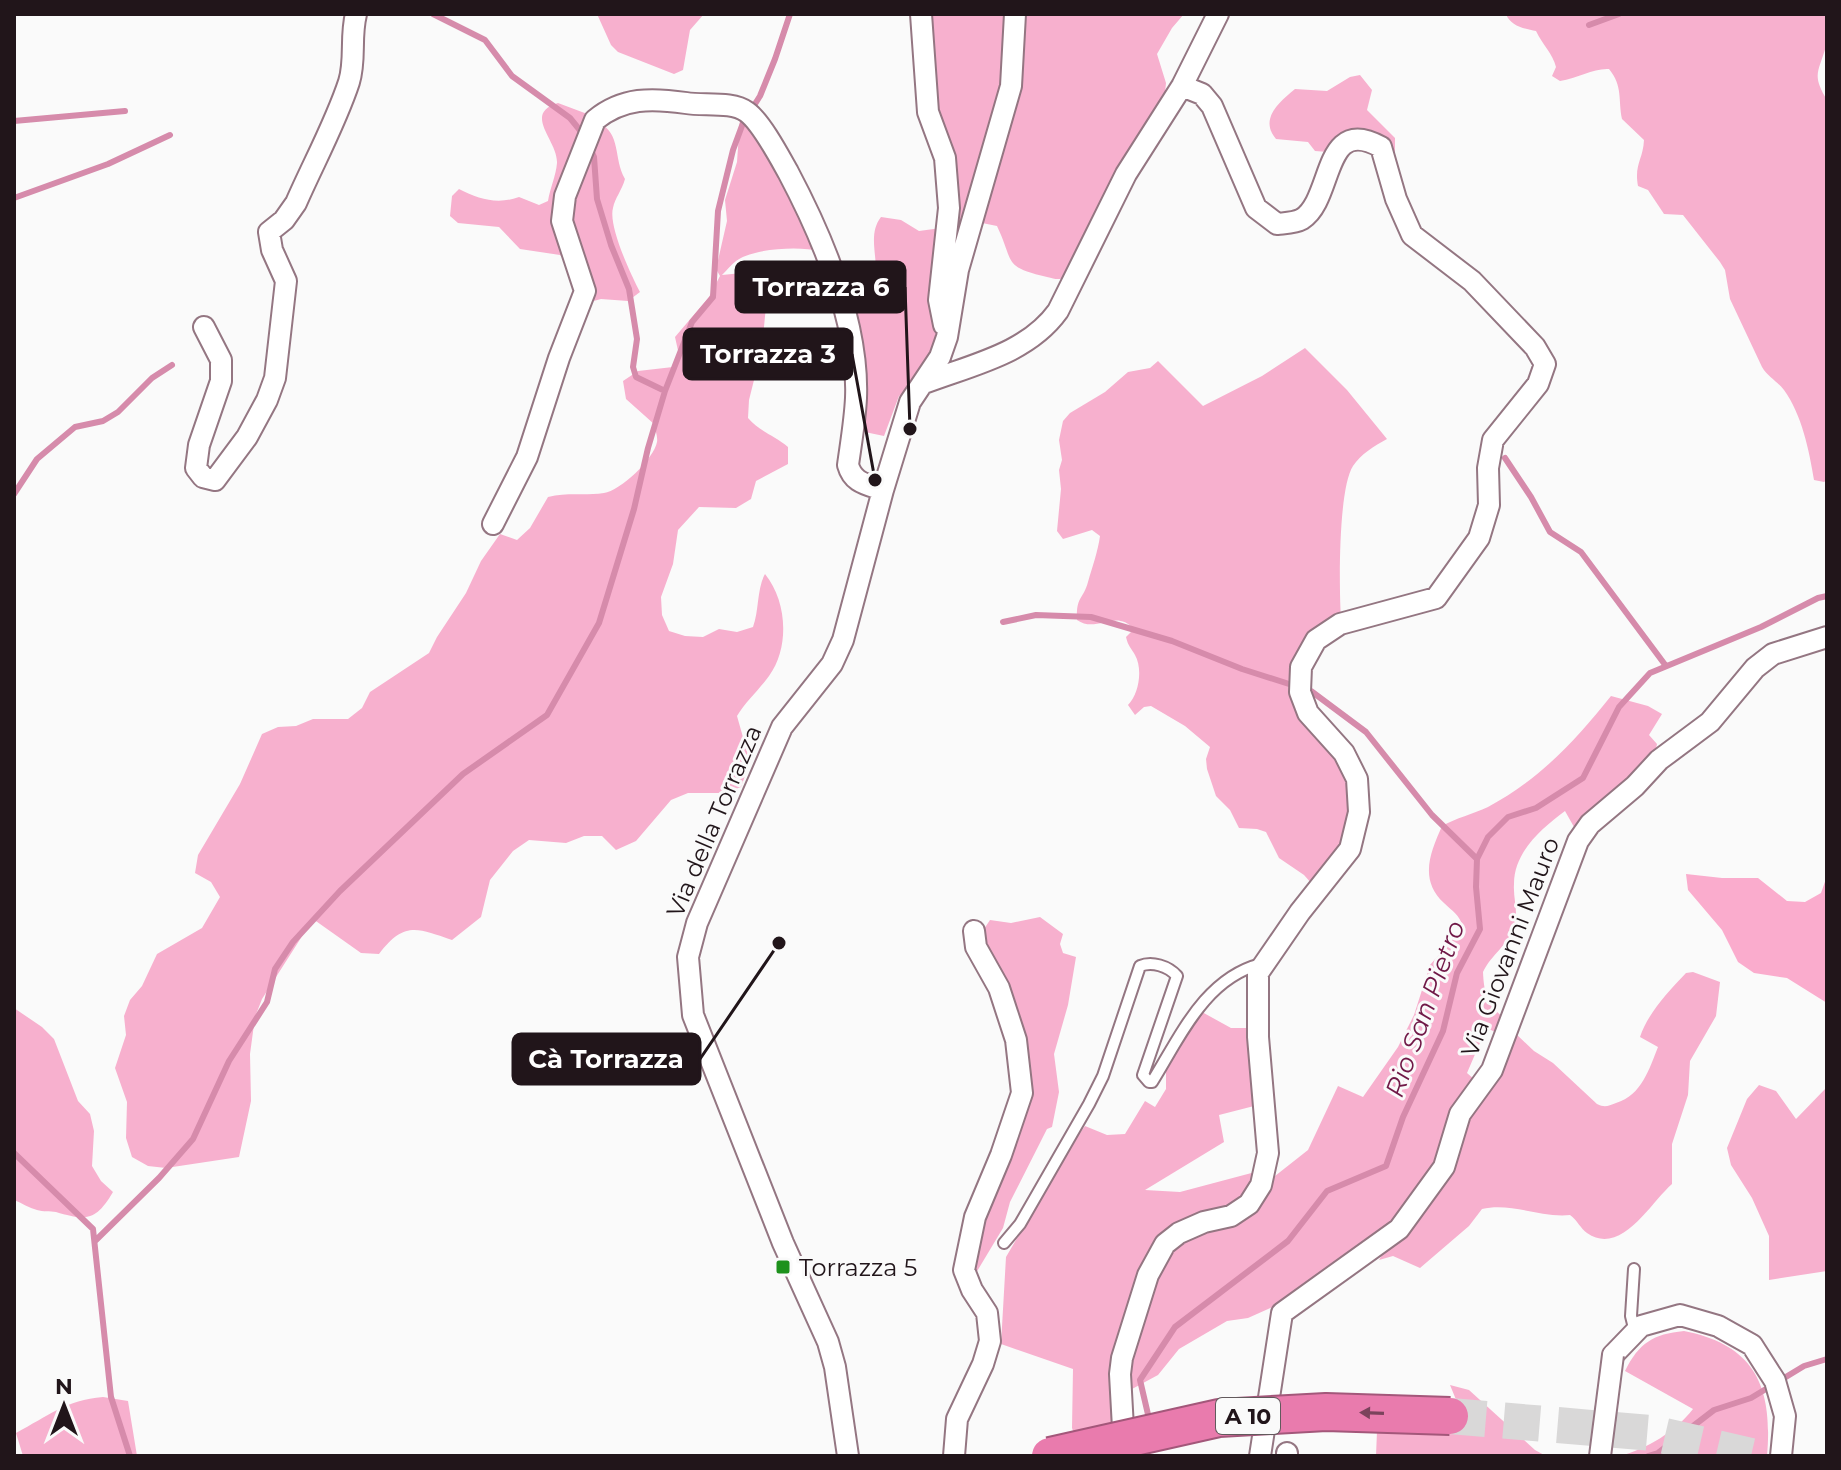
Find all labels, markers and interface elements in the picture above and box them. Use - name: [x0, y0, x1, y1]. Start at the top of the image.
- callout: Torrazza 6: [736, 262, 905, 312]
- text: Torrazza 6: [752, 271, 890, 303]
- callout: Torrazza 3: [684, 329, 852, 379]
- text: Torrazza 3: [700, 338, 836, 370]
- street label: Via della Torrazza: [660, 721, 768, 921]
- street label: Via Giovanni Mauro: [1455, 833, 1565, 1061]
- water label: Rio San Pietro: [1378, 916, 1472, 1102]
- callout: Cà Torrazza: [513, 1034, 700, 1084]
- text: Cà Torrazza: [528, 1043, 684, 1075]
- place label: Torrazza 5: [799, 1253, 917, 1282]
- marker: Torrazza 5: [774, 1258, 792, 1276]
- north arrow: [24, 1366, 104, 1446]
- text: N: [55, 1373, 73, 1400]
- road number: A 10: [1216, 1398, 1280, 1434]
- one-way arrow: [1359, 1407, 1384, 1420]

